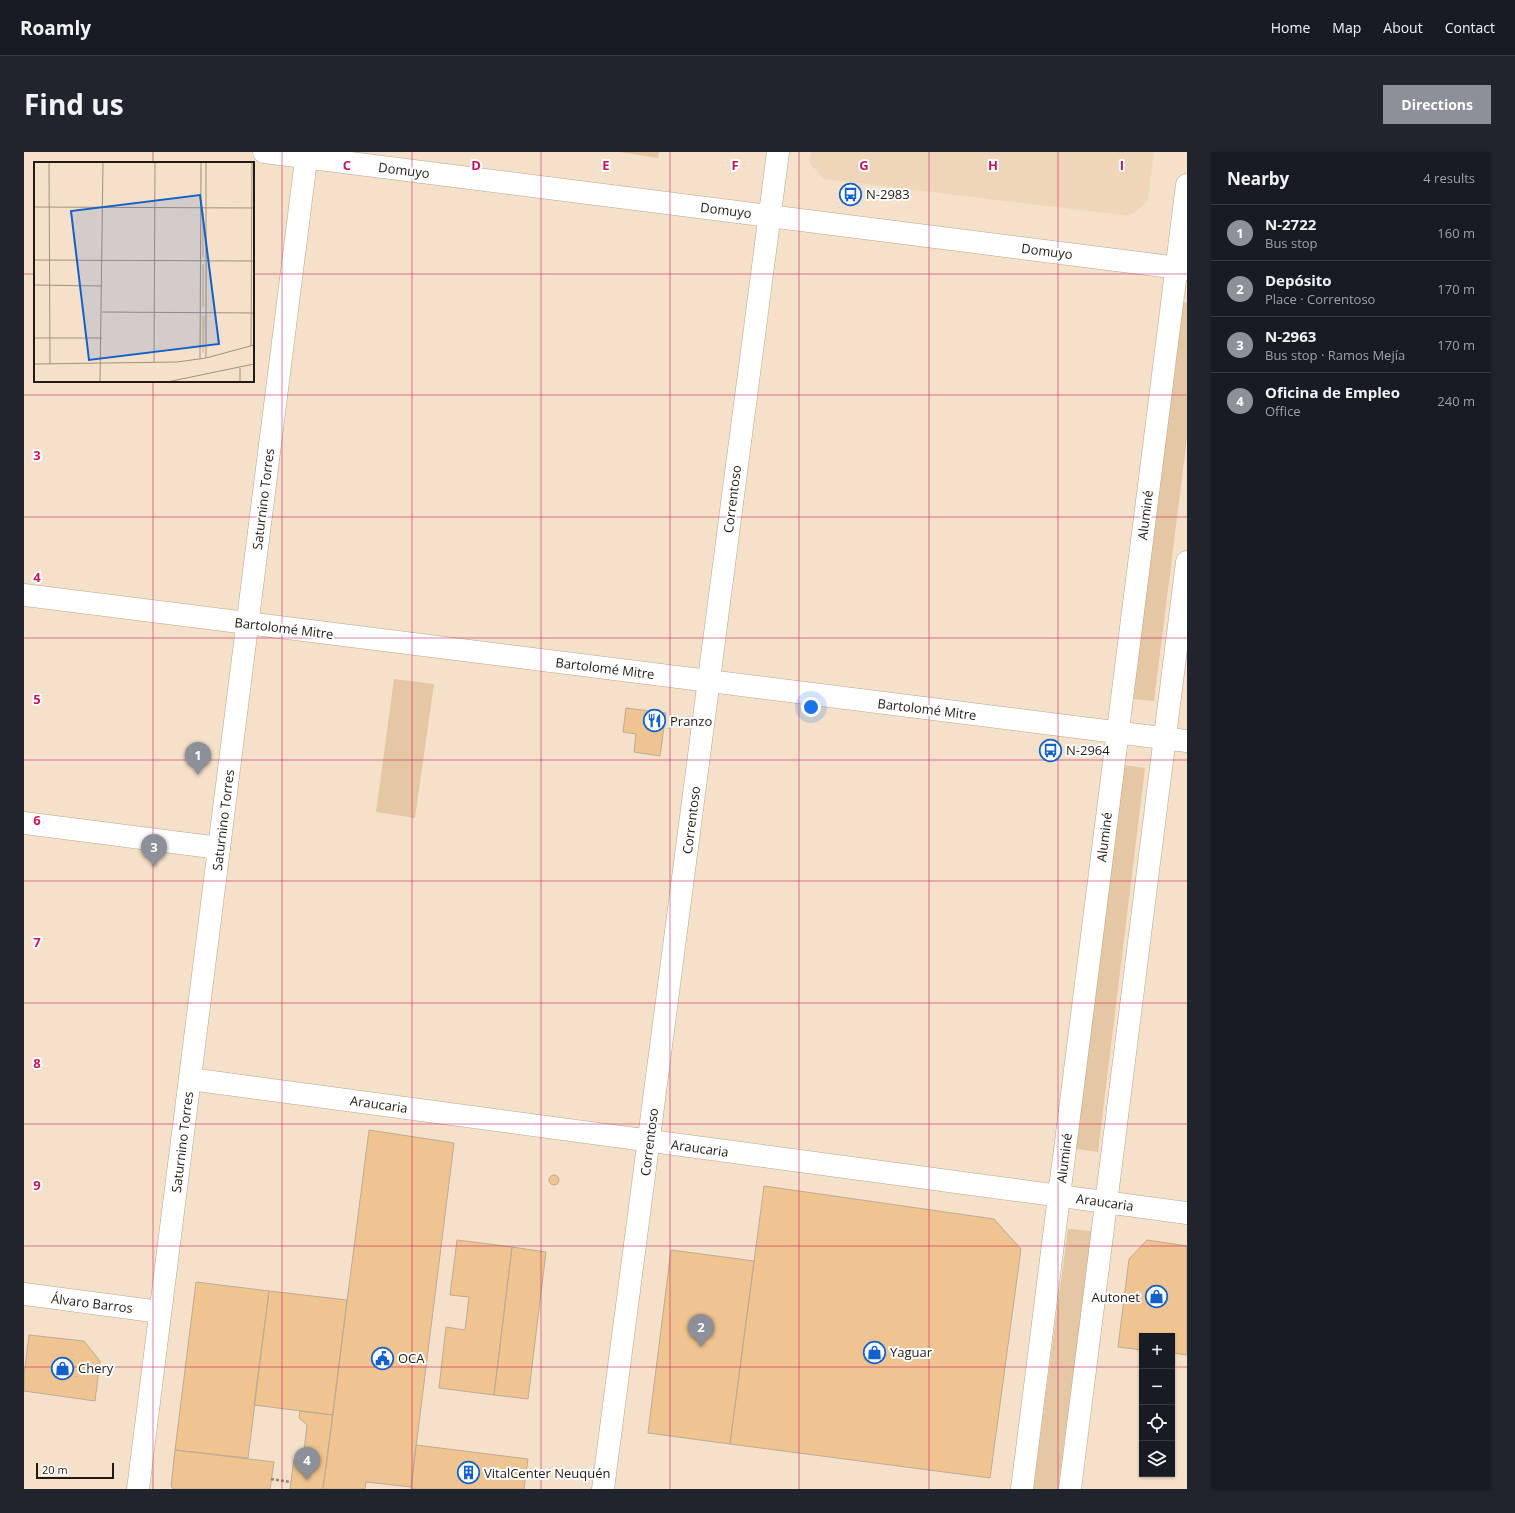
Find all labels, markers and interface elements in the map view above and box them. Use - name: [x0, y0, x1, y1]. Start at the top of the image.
- text: Roamly: [20, 15, 91, 41]
- text: Home: [1271, 18, 1310, 37]
- text: Map: [1332, 18, 1361, 37]
- text: About: [1383, 18, 1423, 37]
- text: Contact: [1445, 18, 1495, 37]
- text: Find us: [24, 85, 124, 123]
- button: Directions: [1383, 85, 1491, 124]
- text: C: [343, 156, 351, 174]
- text: D: [471, 156, 481, 174]
- text: E: [602, 156, 610, 174]
- text: F: [731, 156, 739, 174]
- text: G: [859, 156, 869, 174]
- text: H: [988, 156, 998, 174]
- text: I: [1120, 156, 1124, 174]
- street label: Domuyo: [377, 158, 431, 182]
- inset map: [34, 162, 254, 382]
- text: Nearby: [1227, 167, 1289, 190]
- text: 4 results: [1423, 169, 1475, 187]
- bus stop icon: N-2983: [838, 181, 864, 207]
- place label: N-2983: [866, 185, 910, 203]
- street label: Domuyo: [699, 198, 753, 222]
- text: N-2722: [1265, 214, 1316, 234]
- text: 1: [1236, 224, 1244, 242]
- text: 160 m: [1437, 224, 1475, 242]
- text: Bus stop: [1265, 234, 1318, 252]
- street label: Domuyo: [1020, 239, 1074, 263]
- text: Depósito: [1265, 270, 1332, 290]
- text: 2: [1236, 280, 1244, 298]
- text: 170 m: [1437, 280, 1475, 298]
- text: Place · Correntoso: [1265, 290, 1375, 308]
- text: N-2963: [1265, 326, 1316, 346]
- text: 3: [1236, 336, 1244, 354]
- text: 170 m: [1437, 336, 1475, 354]
- text: Bus stop · Ramos Mejía: [1265, 346, 1405, 364]
- text: Oficina de Empleo: [1265, 382, 1400, 402]
- text: 4: [1236, 392, 1244, 410]
- text: 240 m: [1437, 392, 1475, 410]
- text: Office: [1265, 402, 1301, 420]
- text: 3: [33, 446, 41, 464]
- street label: Saturnino Torres: [248, 447, 278, 551]
- street label: Correntoso: [719, 464, 745, 534]
- street label: Aluminé: [1133, 489, 1157, 541]
- text: 4: [33, 568, 41, 586]
- street label: Bartolomé Mitre: [234, 613, 334, 643]
- street label: Bartolomé Mitre: [555, 653, 655, 683]
- text: 5: [33, 690, 41, 708]
- street label: Bartolomé Mitre: [877, 694, 977, 724]
- your location: [801, 697, 821, 717]
- restaurant icon: Pranzo: [642, 708, 668, 734]
- place label: Pranzo: [670, 712, 712, 730]
- bus stop icon: N-2964: [1037, 737, 1063, 763]
- place label: N-2964: [1066, 741, 1110, 759]
- pin: 1: [185, 742, 211, 775]
- street label: Saturnino Torres: [208, 768, 238, 872]
- street label: Correntoso: [678, 785, 704, 855]
- text: 6: [33, 811, 41, 829]
- street label: Aluminé: [1092, 811, 1116, 863]
- pin: 3: [141, 834, 167, 867]
- text: 7: [33, 933, 41, 951]
- text: 8: [33, 1054, 41, 1072]
- street label: Saturnino Torres: [167, 1090, 197, 1194]
- street label: Araucaria: [349, 1091, 409, 1117]
- street label: Correntoso: [636, 1107, 662, 1177]
- street label: Aluminé: [1052, 1132, 1076, 1184]
- street label: Araucaria: [670, 1135, 730, 1161]
- text: 9: [33, 1176, 41, 1194]
- street label: Araucaria: [1075, 1189, 1135, 1215]
- shop icon: Autonet: [1143, 1284, 1169, 1310]
- place label: Autonet: [1091, 1288, 1140, 1306]
- street label: Álvaro Barros: [50, 1289, 134, 1317]
- pin: 2: [688, 1314, 714, 1347]
- map controls: [1139, 1333, 1175, 1477]
- button: +: [1139, 1333, 1175, 1369]
- shop icon: Yaguar: [862, 1339, 888, 1365]
- place label: Yaguar: [890, 1343, 933, 1361]
- public building icon: OCA: [370, 1345, 396, 1371]
- place label: OCA: [398, 1349, 425, 1367]
- shop icon: Chery: [49, 1355, 75, 1381]
- place label: Chery: [78, 1359, 114, 1377]
- button: −: [1139, 1369, 1175, 1405]
- button: locate: [1139, 1405, 1175, 1441]
- button: layers: [1139, 1441, 1175, 1477]
- pin: 4: [294, 1447, 320, 1480]
- building icon: VitalCenter Neuquén: [456, 1460, 482, 1486]
- scale bar: [36, 1461, 114, 1480]
- text: 20 m: [42, 1462, 68, 1477]
- place label: VitalCenter Neuquén: [484, 1464, 611, 1482]

